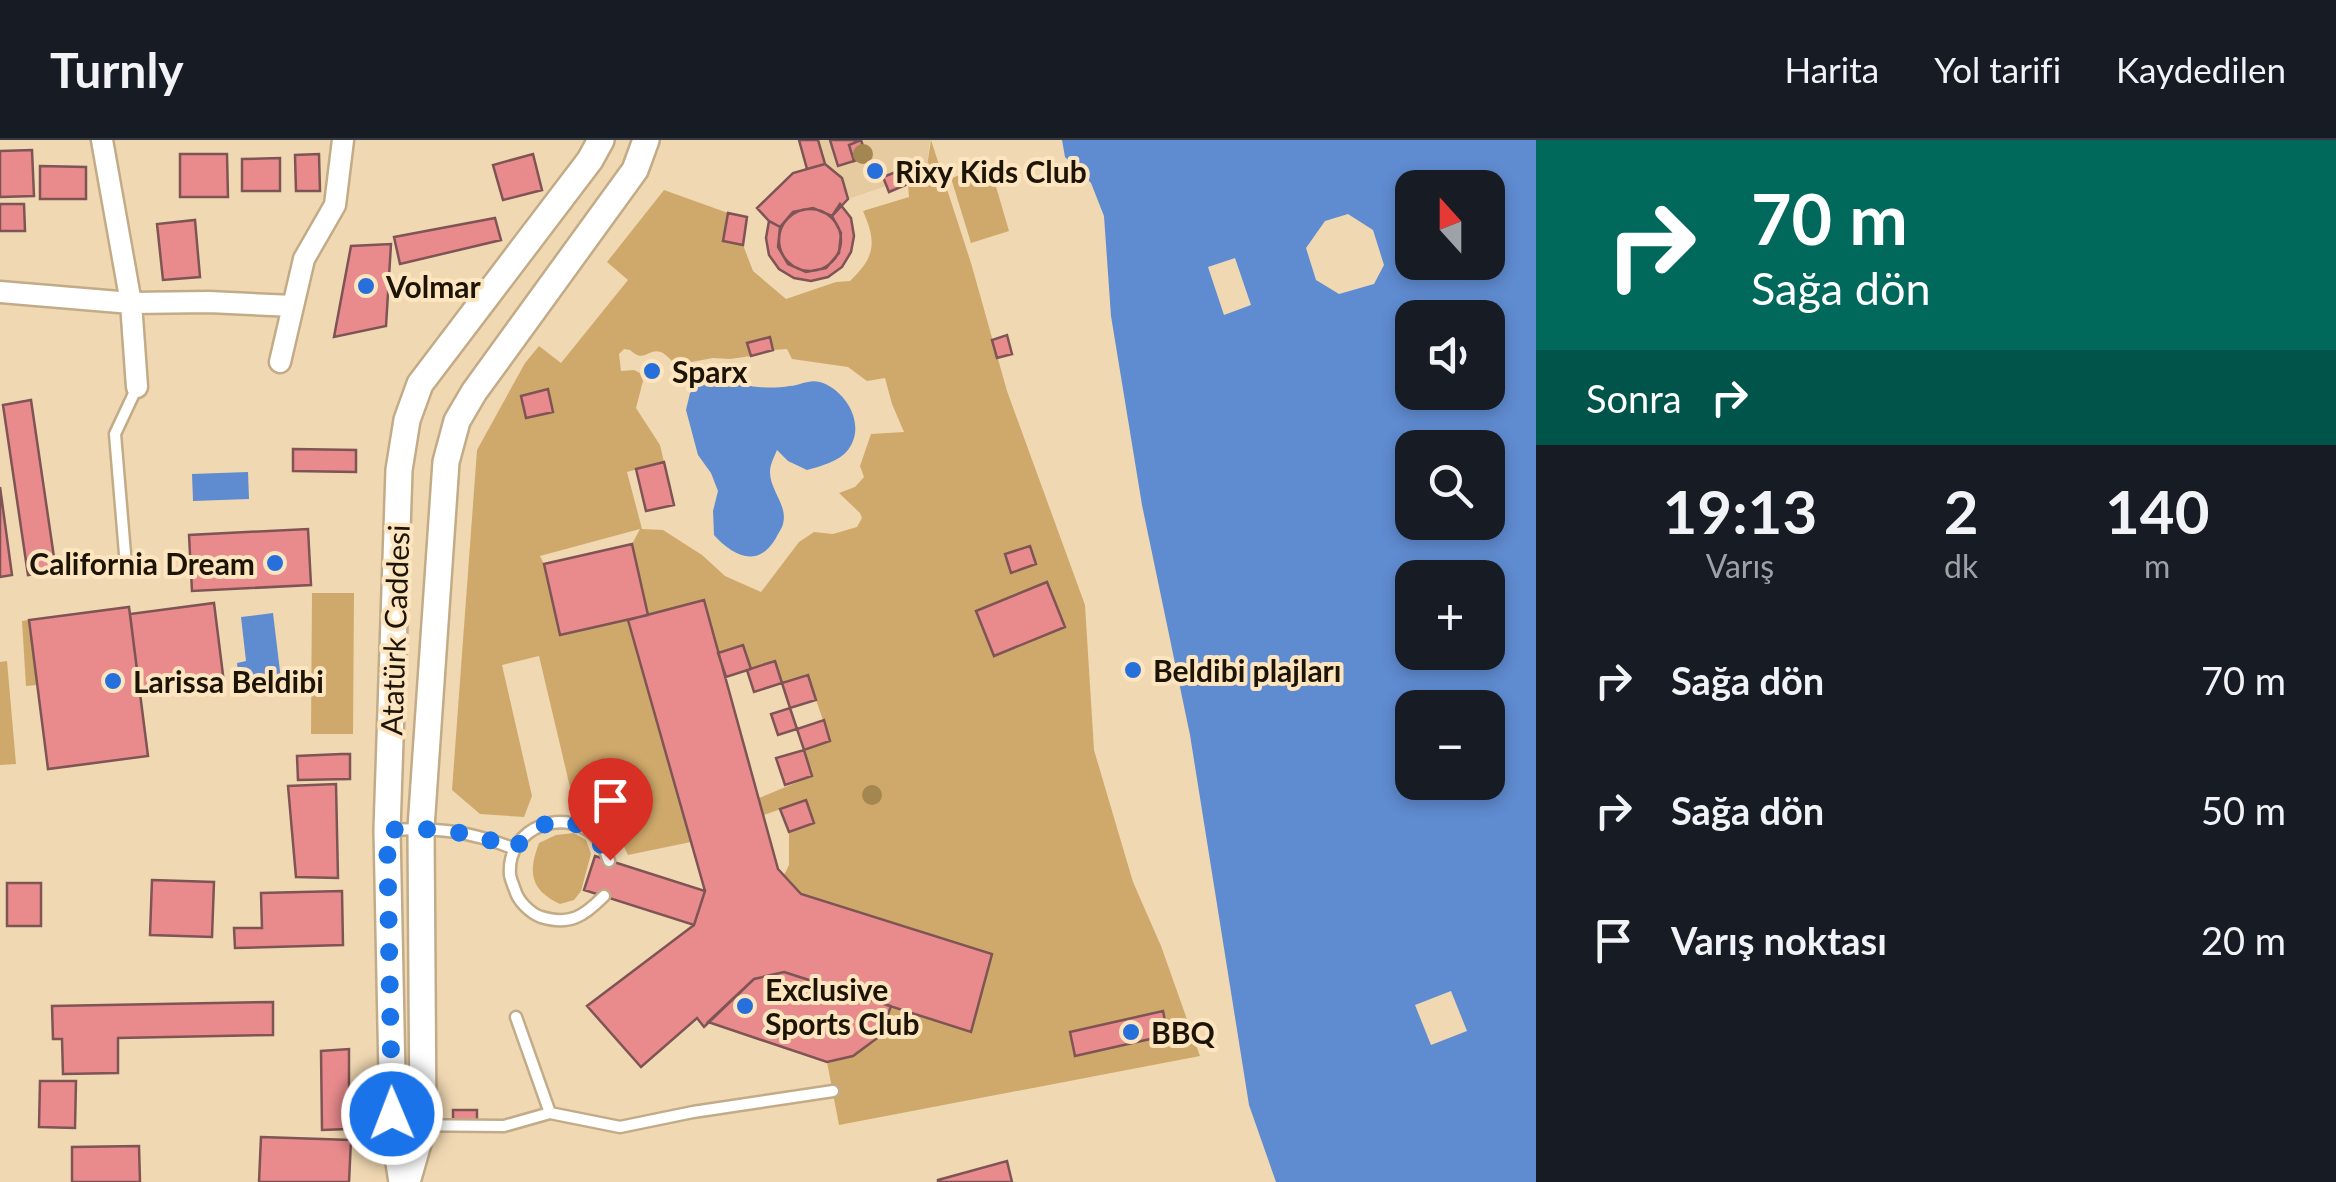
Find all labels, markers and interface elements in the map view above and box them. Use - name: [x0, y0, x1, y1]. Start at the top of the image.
- text: Turnly: [50, 41, 184, 98]
- text: Harita: [1785, 48, 1879, 90]
- text: Yol tarifi: [1934, 48, 2061, 90]
- text: Kaydedilen: [2116, 48, 2286, 90]
- place label: Rixy Kids Club: [895, 153, 1087, 189]
- marker: Rixy Kids Club: [864, 160, 886, 182]
- north arrow: [1395, 170, 1505, 280]
- map controls: [1395, 170, 1505, 800]
- text: 70 m: [1751, 176, 1908, 260]
- icon: right: [1586, 180, 1716, 310]
- text: Sağa dön: [1751, 261, 1931, 315]
- place label: Volmar: [385, 268, 481, 304]
- marker: Volmar: [355, 275, 377, 297]
- button: sound: [1395, 300, 1505, 410]
- place label: Sparx: [672, 353, 748, 389]
- marker: Sparx: [641, 360, 663, 382]
- icon: right: [1702, 370, 1757, 425]
- text: Sonra: [1586, 375, 1682, 421]
- button: search: [1395, 430, 1505, 540]
- text: 19:13: [1663, 475, 1817, 547]
- text: 2: [1944, 475, 1979, 547]
- text: 140: [2105, 475, 2209, 547]
- street label: Atatürk Caddesi: [372, 524, 416, 736]
- place label: California Dream: [29, 545, 255, 581]
- text: Varış: [1706, 546, 1774, 585]
- text: dk: [1944, 546, 1978, 585]
- text: m: [2144, 546, 2170, 585]
- marker: California Dream: [264, 552, 286, 574]
- button: +: [1395, 560, 1505, 670]
- place label: Beldibi plajları: [1153, 652, 1341, 688]
- icon: right: [1586, 653, 1641, 708]
- text: Sağa dön: [1671, 657, 1824, 703]
- text: 70 m: [2201, 657, 2286, 703]
- marker: Beldibi plajları: [1122, 659, 1144, 681]
- place label: Larissa Beldibi: [133, 663, 324, 699]
- marker: Larissa Beldibi: [102, 670, 124, 692]
- button: −: [1395, 690, 1505, 800]
- pin: [568, 758, 653, 861]
- icon: arrive: [583, 773, 638, 828]
- icon: right: [1586, 783, 1641, 838]
- text: Sağa dön: [1671, 787, 1824, 833]
- text: 50 m: [2201, 787, 2286, 833]
- icon: arrive: [1586, 913, 1641, 968]
- text: Varış noktası: [1671, 917, 1887, 963]
- text: 20 m: [2201, 917, 2286, 963]
- place label: Exclusive Sports Club: [765, 971, 920, 1041]
- marker: Exclusive Sports Club: [734, 995, 756, 1017]
- place label: BBQ: [1151, 1014, 1216, 1050]
- marker: BBQ: [1120, 1021, 1142, 1043]
- position arrow: [340, 1062, 444, 1166]

